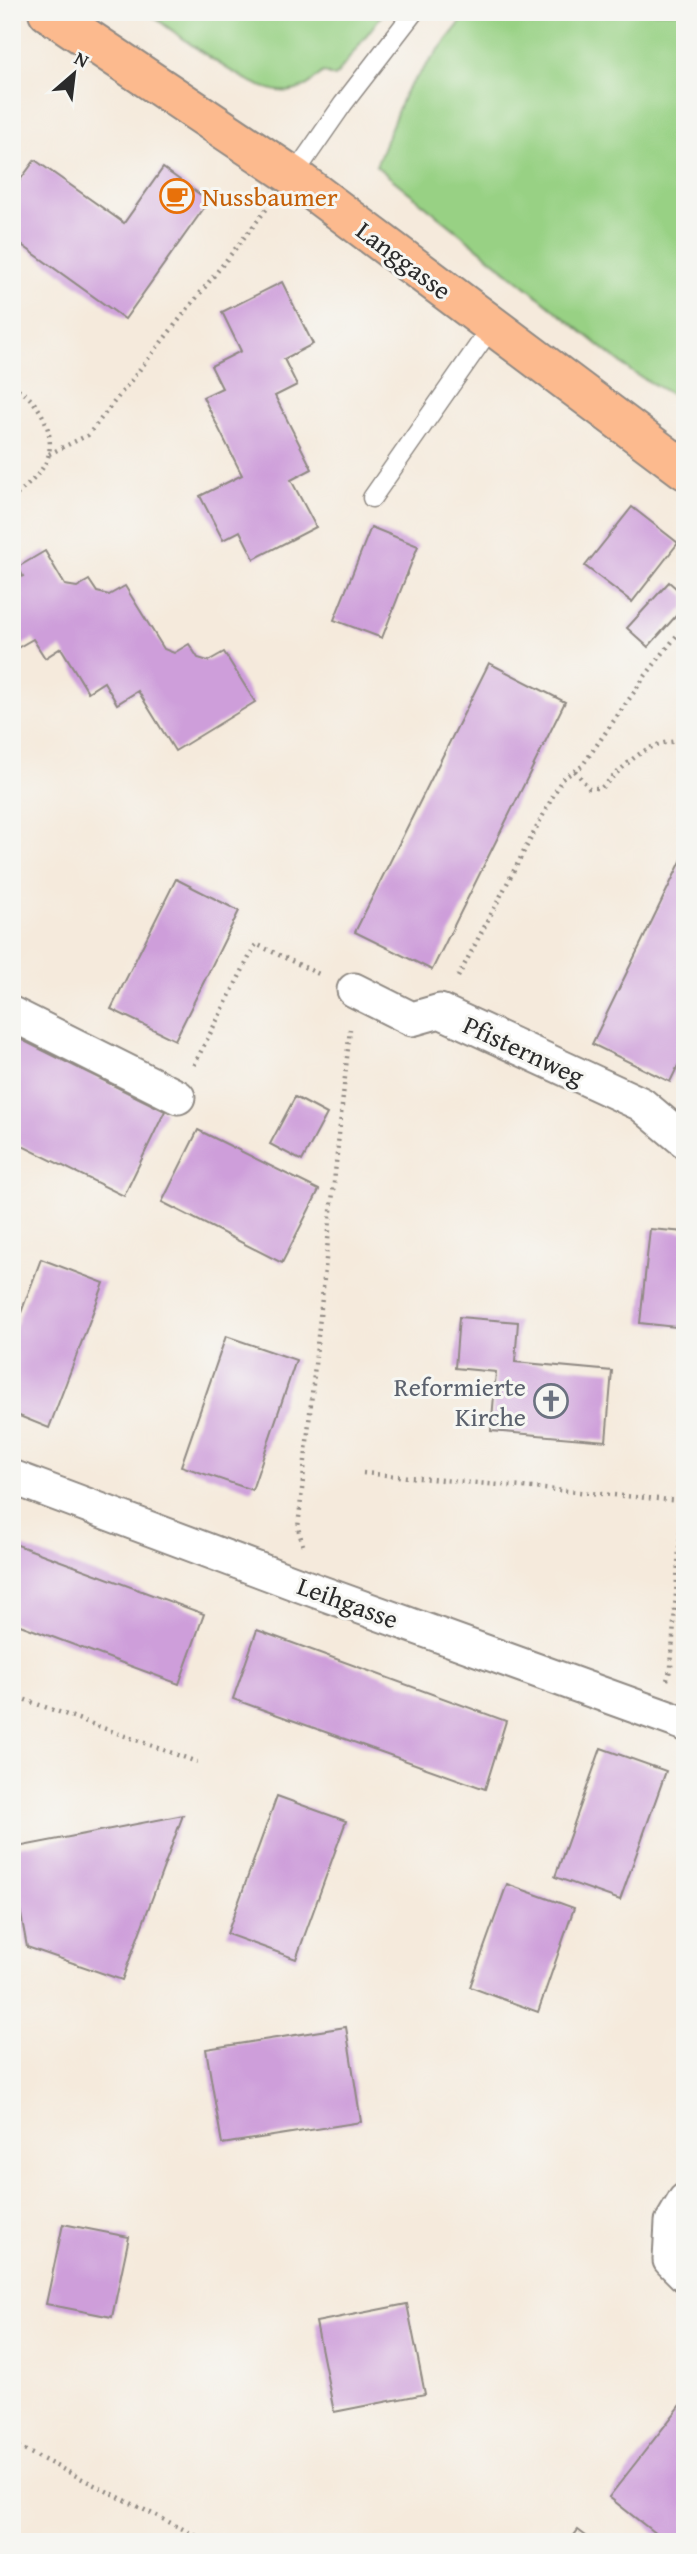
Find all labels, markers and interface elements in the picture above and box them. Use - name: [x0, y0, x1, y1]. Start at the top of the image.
- north arrow: [38, 38, 108, 108]
- text: N: [70, 44, 94, 74]
- cafe icon: Nussbaumer: [158, 177, 196, 215]
- place label: Nussbaumer: [202, 177, 338, 216]
- street label: Langgasse: [348, 211, 460, 309]
- street label: Pfisternweg: [457, 1005, 591, 1095]
- place label: Reformierte Kirche: [394, 1367, 526, 1436]
- church icon: Reformierte Kirche: [532, 1382, 570, 1420]
- street label: Leihgasse: [292, 1566, 404, 1638]

